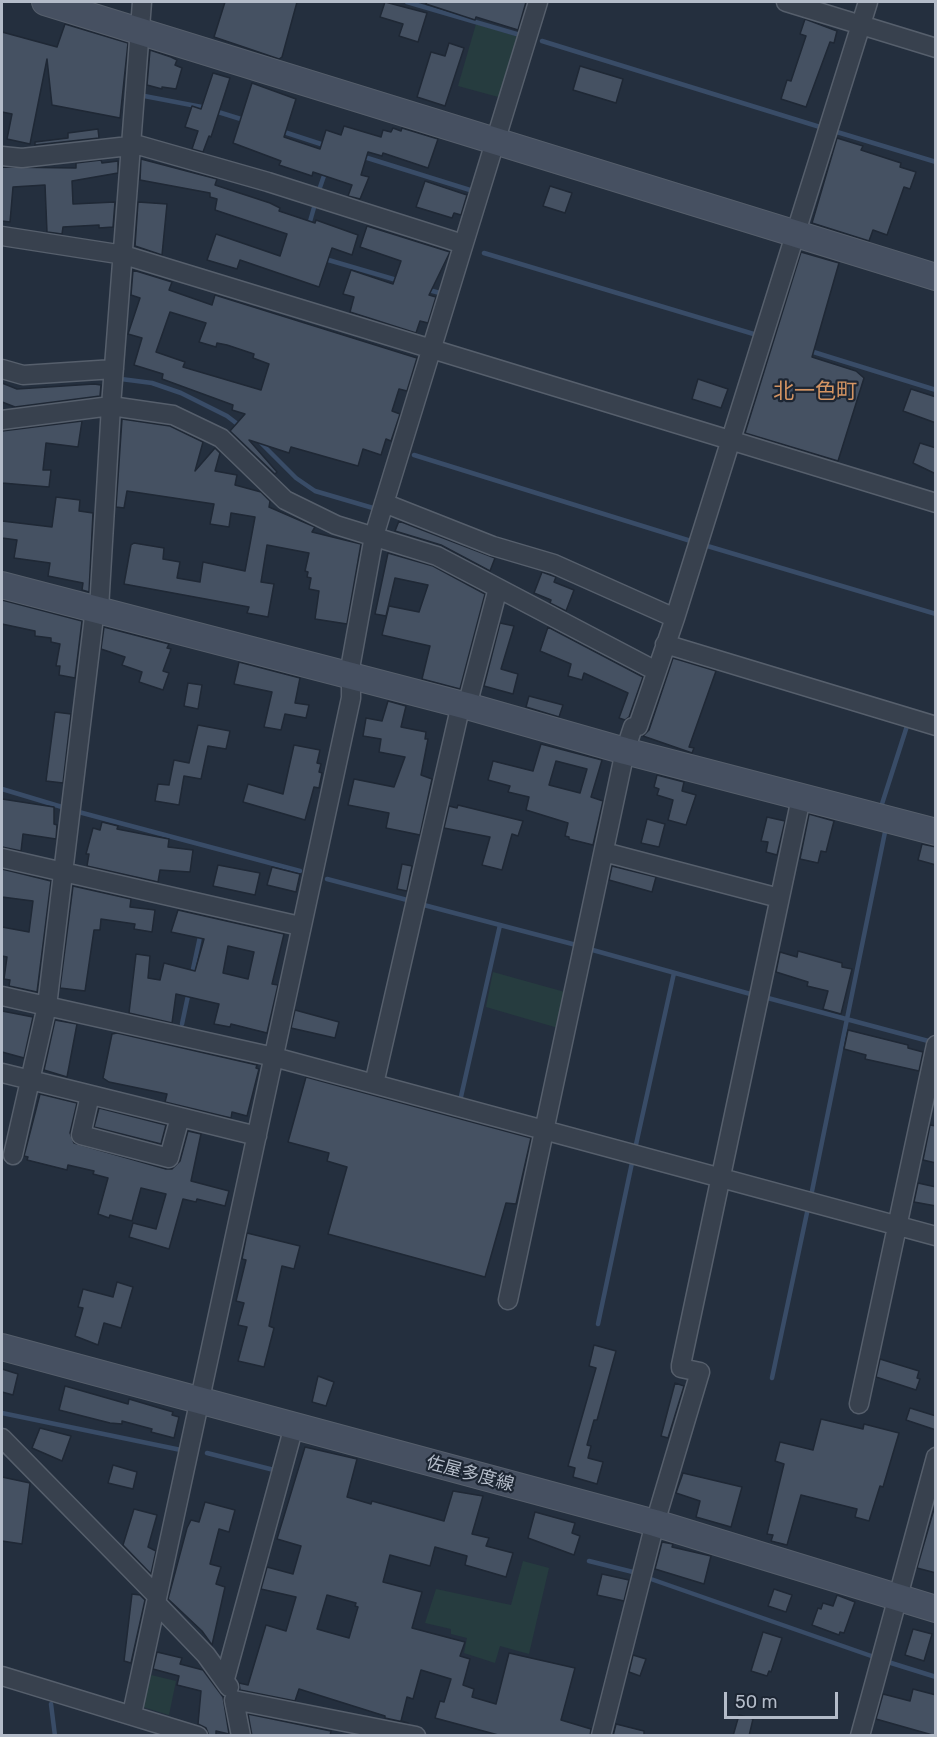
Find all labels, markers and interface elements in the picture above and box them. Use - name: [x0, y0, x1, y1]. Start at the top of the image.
- district label: 北一色町: [773, 379, 857, 405]
- street label: 佐屋多度線: [424, 1452, 516, 1496]
- scale bar: [727, 1680, 841, 1718]
- text: 50 m: [735, 1691, 778, 1713]

